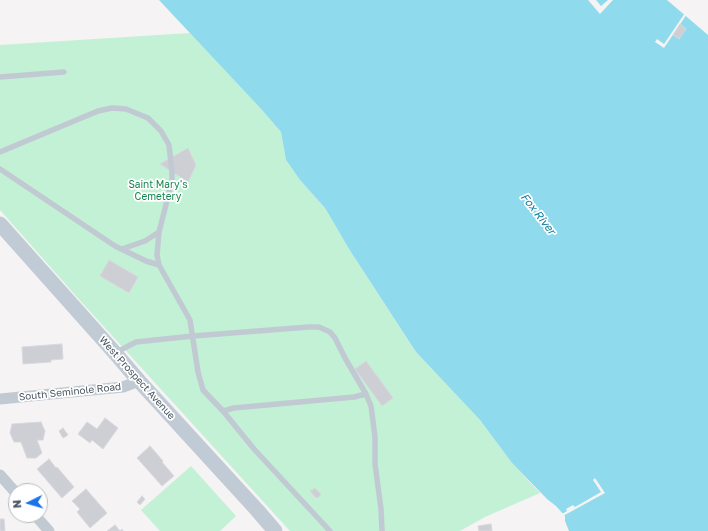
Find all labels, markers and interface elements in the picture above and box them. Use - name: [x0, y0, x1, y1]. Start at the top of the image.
- park label: Saint Mary's Cemetery: [128, 179, 188, 202]
- water label: Fox River: [518, 191, 558, 237]
- street label: West Prospect Avenue: [97, 334, 177, 422]
- street label: South Seminole Road: [18, 381, 122, 403]
- north arrow: [8, 483, 48, 523]
- text: N: [10, 499, 23, 509]

